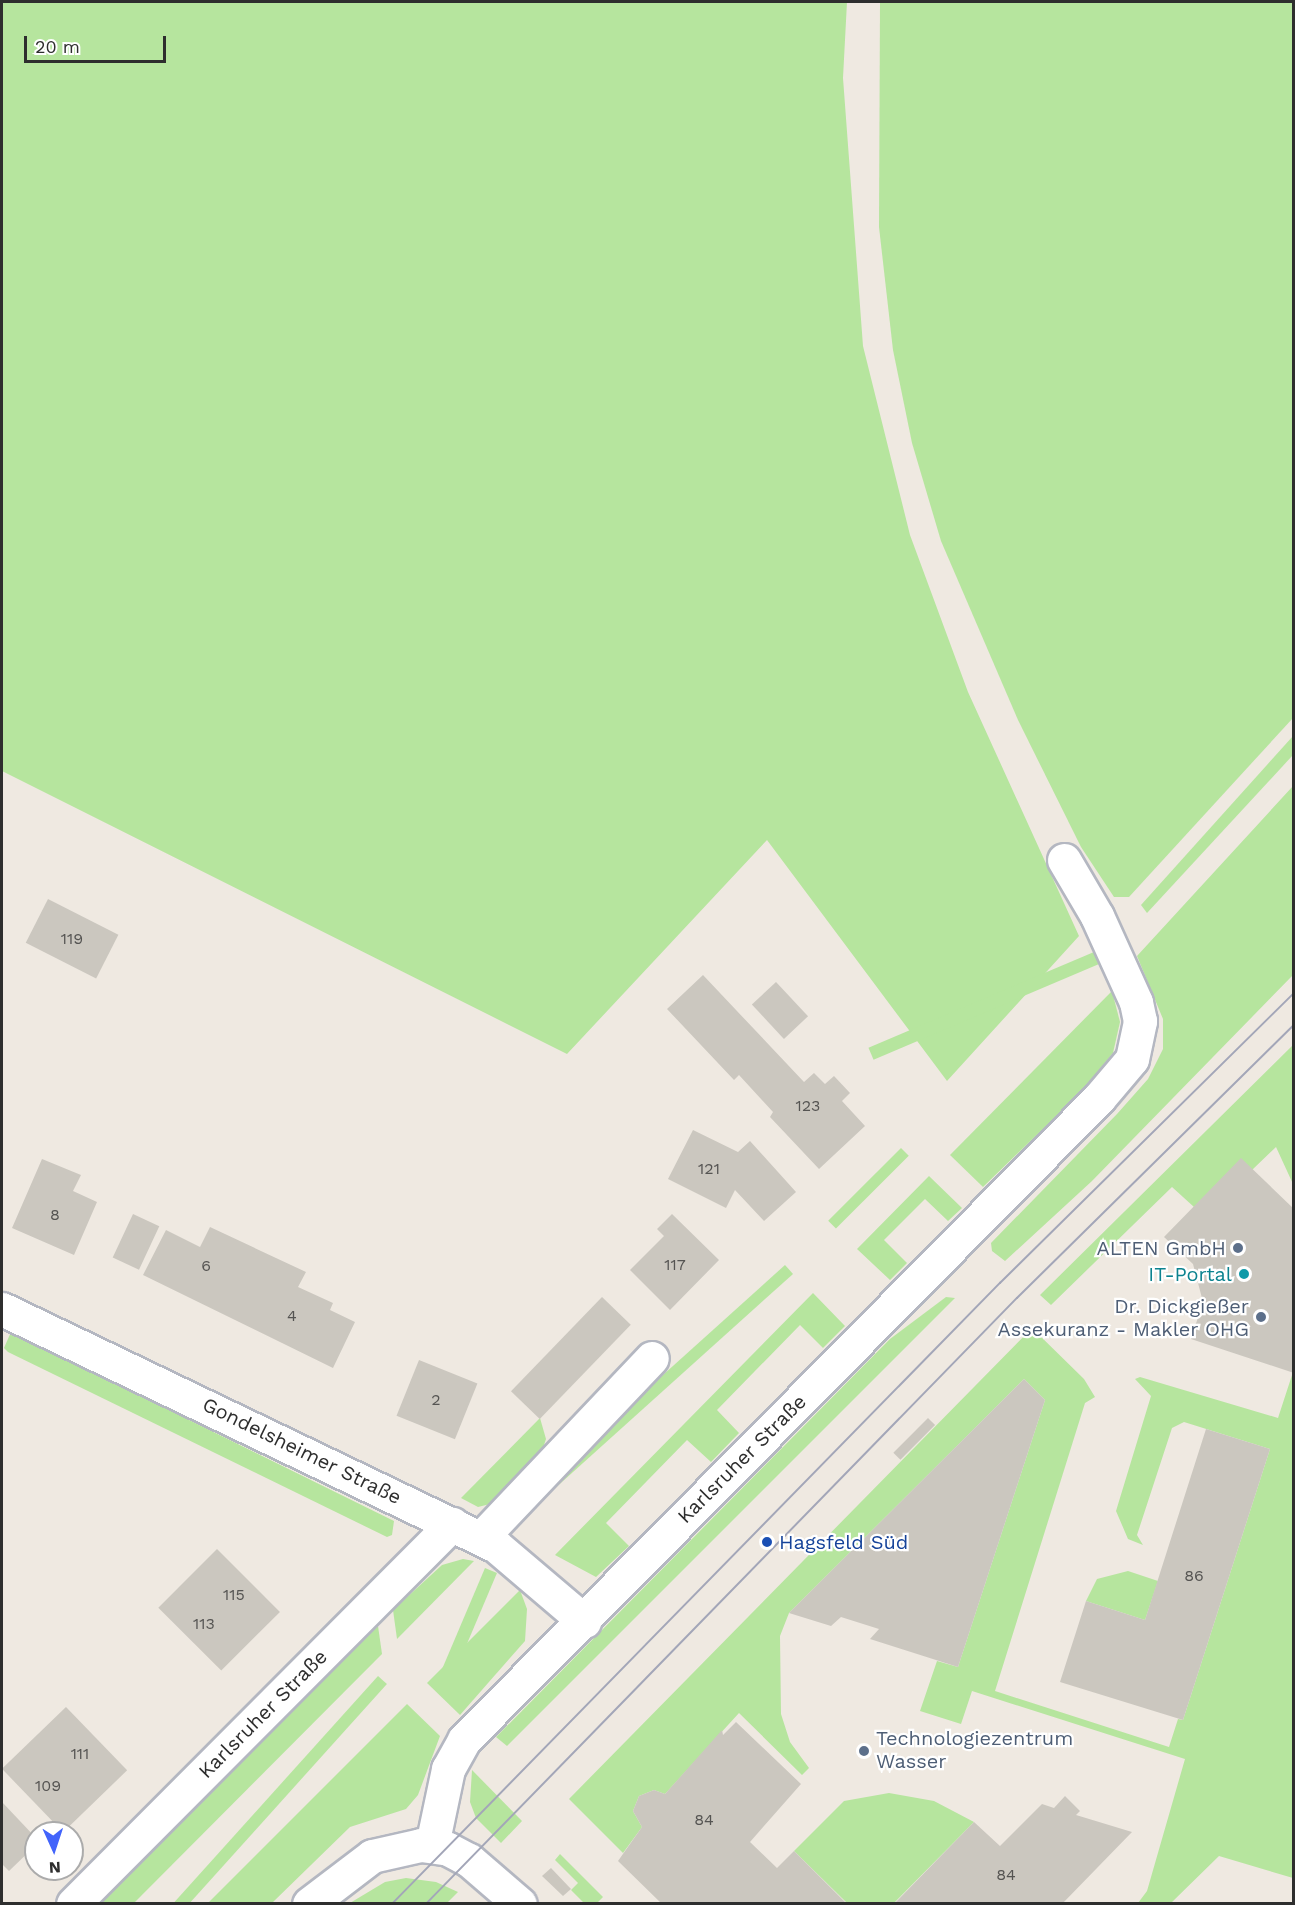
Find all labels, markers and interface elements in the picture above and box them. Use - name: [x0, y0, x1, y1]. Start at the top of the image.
- scale bar: [27, 24, 170, 62]
- text: 20 m: [35, 36, 80, 57]
- house number: 119: [61, 929, 83, 949]
- house number: 123: [796, 1096, 820, 1116]
- house number: 121: [698, 1159, 720, 1179]
- house number: 8: [50, 1205, 60, 1225]
- place label: ALTEN GmbH: [1097, 1236, 1226, 1260]
- marker: ALTEN GmbH: [1231, 1241, 1245, 1255]
- house number: 117: [664, 1255, 686, 1275]
- house number: 6: [201, 1256, 211, 1276]
- place label: IT-Portal: [1148, 1262, 1232, 1286]
- marker: IT-Portal: [1237, 1267, 1251, 1281]
- place label: Dr. Dickgießer Assekuranz - Makler OHG: [997, 1294, 1249, 1341]
- house number: 4: [287, 1306, 297, 1326]
- marker: Dr. Dickgießer Assekuranz - Makler OHG: [1254, 1310, 1268, 1324]
- street label: Karlsruher Straße: [672, 1389, 812, 1529]
- house number: 2: [431, 1390, 441, 1410]
- street label: Gondelsheimer Straße: [198, 1392, 406, 1510]
- place label: Hagsfeld Süd: [779, 1530, 908, 1554]
- marker: Hagsfeld Süd: [760, 1535, 774, 1549]
- house number: 86: [1184, 1566, 1204, 1586]
- house number: 115: [223, 1585, 245, 1605]
- house number: 113: [193, 1614, 215, 1634]
- street label: Karlsruher Straße: [193, 1644, 333, 1784]
- place label: Technologiezentrum Wasser: [876, 1727, 1073, 1774]
- house number: 111: [71, 1744, 89, 1764]
- marker: Technologiezentrum Wasser: [857, 1744, 871, 1758]
- house number: 109: [35, 1776, 61, 1796]
- house number: 84: [694, 1810, 714, 1830]
- north arrow: [24, 1821, 84, 1881]
- text: N: [48, 1858, 61, 1877]
- house number: 84: [996, 1865, 1016, 1885]

